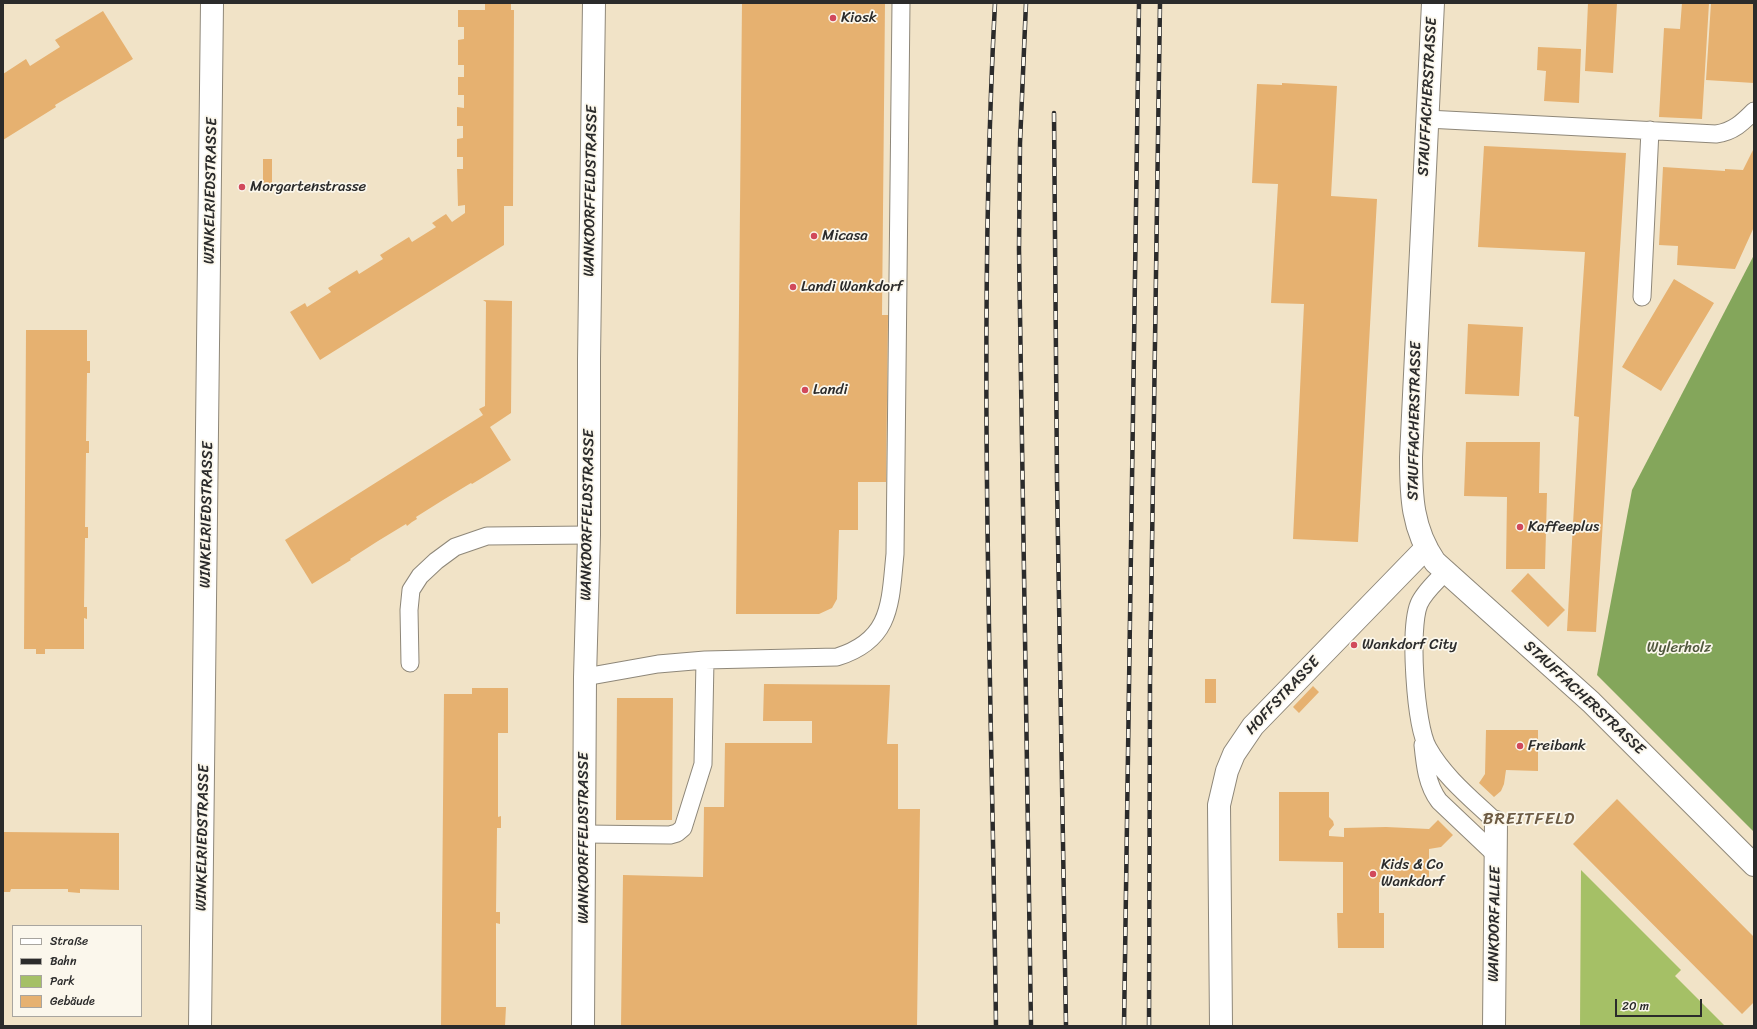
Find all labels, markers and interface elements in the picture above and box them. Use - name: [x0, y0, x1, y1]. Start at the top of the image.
- place label: Kiosk: [841, 9, 877, 27]
- marker: Kiosk: [828, 13, 838, 23]
- street label: STAUFFACHERSTRASSE: [1415, 17, 1441, 177]
- street label: WANKDORFFELDSTRASSE: [581, 105, 601, 277]
- street label: WINKELRIEDSTRASSE: [201, 118, 221, 264]
- place label: Morgartenstrasse: [250, 178, 366, 196]
- marker: Morgartenstrasse: [237, 182, 247, 192]
- place label: Micasa: [822, 227, 868, 245]
- marker: Micasa: [809, 231, 819, 241]
- place label: Landi Wankdorf: [801, 278, 903, 296]
- marker: Landi Wankdorf: [788, 282, 798, 292]
- street label: STAUFFACHERSTRASSE: [1405, 341, 1425, 501]
- place label: Landi: [813, 381, 848, 399]
- marker: Landi: [800, 385, 810, 395]
- street label: WANKDORFFELDSTRASSE: [578, 429, 598, 601]
- street label: WINKELRIEDSTRASSE: [197, 442, 217, 588]
- place label: Kaffeeplus: [1528, 518, 1599, 536]
- marker: Kaffeeplus: [1515, 522, 1525, 532]
- place label: Wankdorf City: [1362, 636, 1457, 654]
- street label: STAUFFACHERSTRASSE: [1520, 637, 1648, 759]
- park label: Wylerholz: [1647, 639, 1711, 657]
- marker: Wankdorf City: [1349, 640, 1359, 650]
- street label: HOFFSTRASSE: [1242, 653, 1324, 739]
- place label: Freibank: [1528, 737, 1586, 755]
- marker: Freibank: [1515, 741, 1525, 751]
- street label: WANKDORFFELDSTRASSE: [575, 752, 593, 924]
- street label: WINKELRIEDSTRASSE: [193, 765, 213, 911]
- district label: BREITFELD: [1484, 810, 1574, 830]
- place label: Kids & Co Wankdorf: [1381, 856, 1444, 891]
- street label: WANKDORFALLEE: [1485, 866, 1505, 982]
- marker: Kids & Co Wankdorf: [1368, 869, 1378, 879]
- legend: [12, 925, 142, 1017]
- text: Straße: [50, 930, 88, 952]
- text: Bahn: [50, 950, 76, 972]
- text: Park: [50, 970, 75, 992]
- text: Gebäude: [50, 990, 95, 1012]
- scale bar: [1617, 991, 1704, 1017]
- text: 20 m: [1622, 995, 1649, 1017]

